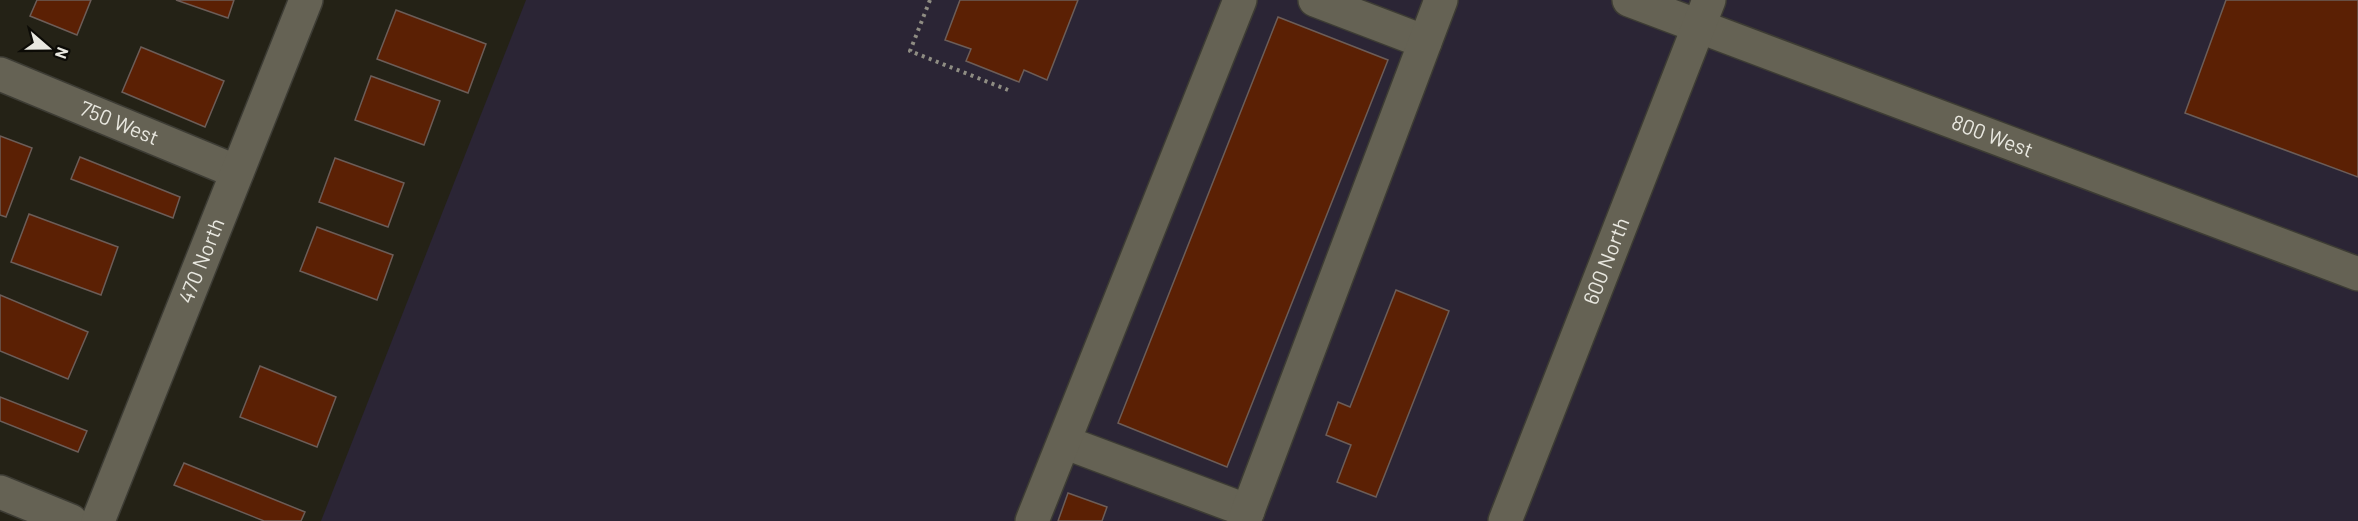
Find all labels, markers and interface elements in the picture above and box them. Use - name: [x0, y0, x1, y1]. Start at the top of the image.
- north arrow: [18, 18, 78, 78]
- text: N: [52, 45, 73, 62]
- street label: 750 West: [77, 94, 163, 149]
- street label: 800 West: [1948, 108, 2037, 162]
- street label: 470 North: [172, 214, 229, 307]
- street label: 600 North: [1577, 214, 1634, 308]

